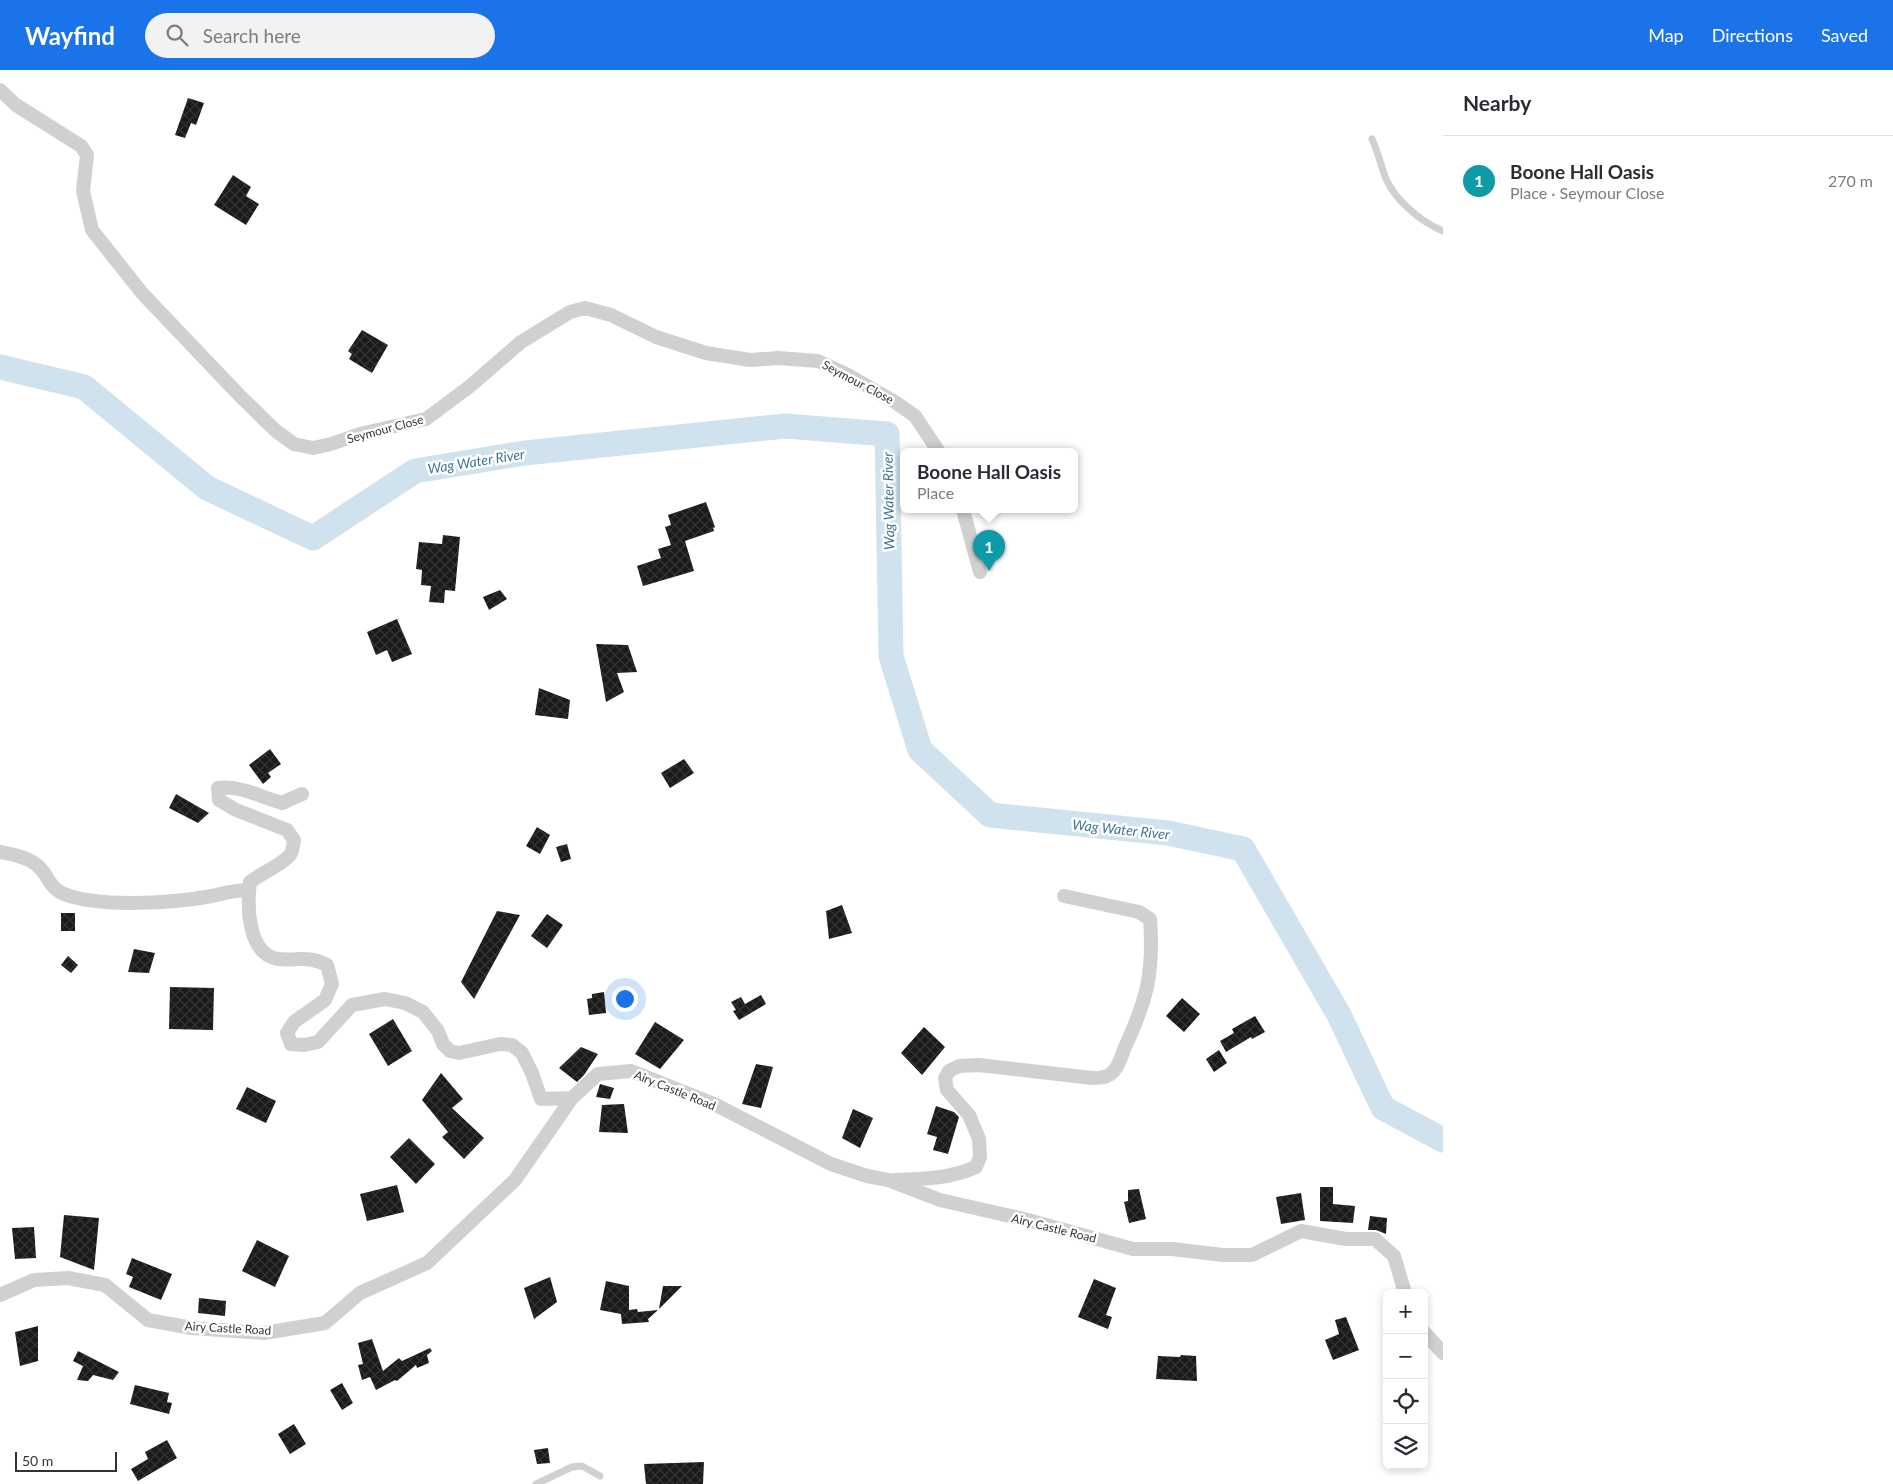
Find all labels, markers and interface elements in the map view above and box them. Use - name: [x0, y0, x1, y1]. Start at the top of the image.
- search box: [145, 13, 495, 58]
- text: Wayfind: [25, 21, 115, 50]
- icon: search: [163, 21, 191, 49]
- text: Search here: [203, 24, 301, 47]
- text: Map: [1648, 24, 1684, 46]
- text: Directions: [1712, 24, 1793, 46]
- text: Saved: [1821, 24, 1868, 46]
- text: Nearby: [1463, 90, 1531, 115]
- text: Boone Hall Oasis: [1510, 160, 1654, 183]
- text: 1: [1474, 171, 1484, 190]
- text: 270 m: [1828, 171, 1873, 190]
- text: Place · Seymour Close: [1510, 183, 1664, 202]
- street label: Seymour Close: [820, 357, 896, 407]
- street label: Seymour Close: [345, 412, 425, 446]
- water label: Wag Water River: [426, 445, 526, 477]
- popup: [900, 448, 1078, 513]
- water label: Wag Water River: [879, 452, 897, 550]
- text: Boone Hall Oasis: [917, 460, 1061, 483]
- text: Place: [917, 483, 954, 502]
- pin: 1: [973, 530, 1005, 571]
- water label: Wag Water River: [1071, 815, 1171, 843]
- your location: [612, 986, 638, 1012]
- street label: Airy Castle Road: [632, 1067, 718, 1113]
- street label: Airy Castle Road: [1010, 1210, 1098, 1246]
- map controls: [1383, 1289, 1428, 1469]
- button: +: [1383, 1289, 1428, 1334]
- street label: Airy Castle Road: [184, 1318, 272, 1338]
- button: −: [1383, 1334, 1428, 1379]
- button: locate: [1383, 1379, 1428, 1424]
- button: layers: [1383, 1424, 1428, 1469]
- scale bar: [15, 1449, 118, 1472]
- text: 50 m: [22, 1452, 53, 1469]

